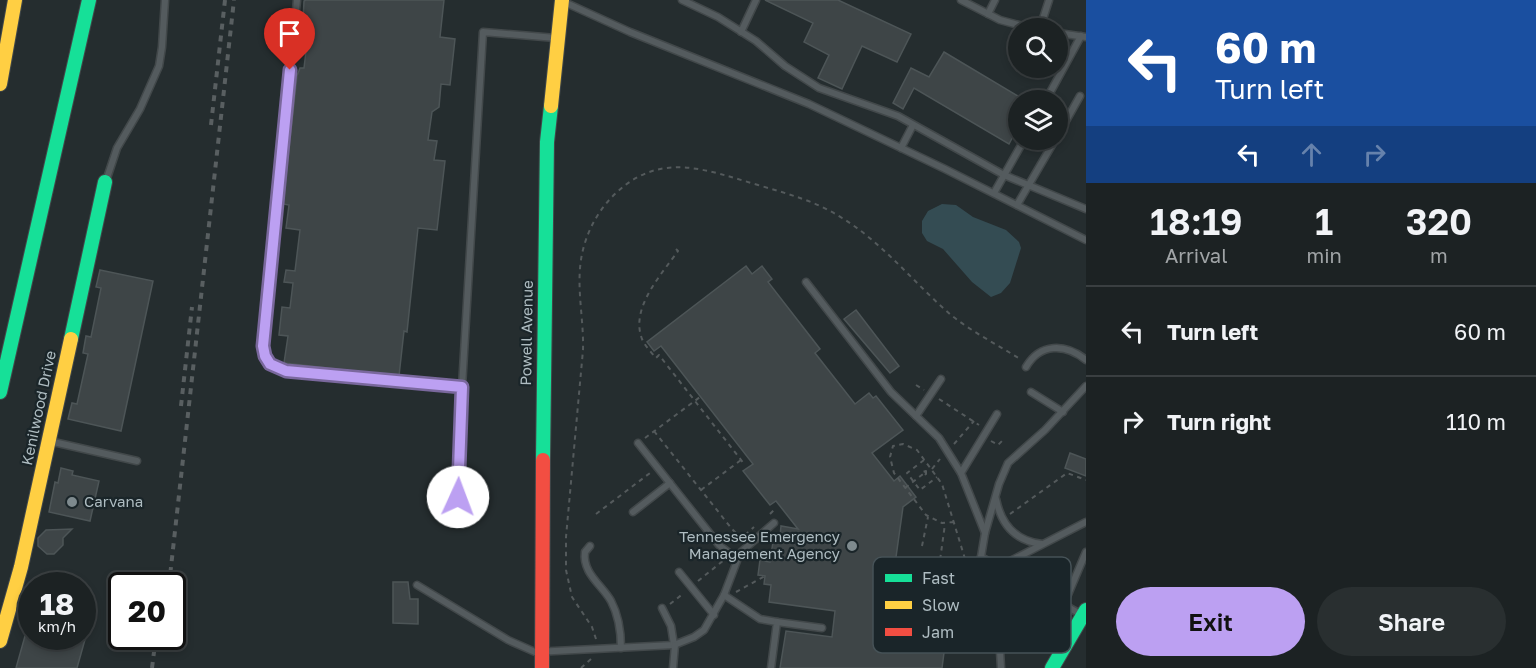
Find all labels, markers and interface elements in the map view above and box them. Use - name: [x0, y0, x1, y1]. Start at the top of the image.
- pin: [264, 8, 315, 70]
- icon: arrive: [273, 17, 306, 50]
- map controls: [1008, 18, 1068, 150]
- button: search: [1008, 18, 1068, 78]
- text: 60 m: [1215, 22, 1316, 72]
- icon: left: [1116, 24, 1194, 102]
- text: Turn left: [1215, 73, 1324, 105]
- button: layers: [1008, 90, 1068, 150]
- icon: left: [1232, 138, 1265, 171]
- icon: ahead: [1295, 138, 1328, 171]
- icon: right: [1358, 138, 1391, 171]
- text: 18:19: [1150, 200, 1243, 243]
- text: 1: [1315, 200, 1333, 243]
- text: 320: [1406, 200, 1472, 243]
- text: Arrival: [1165, 243, 1228, 267]
- text: min: [1306, 243, 1342, 267]
- text: m: [1430, 243, 1448, 267]
- street label: Powell Avenue: [516, 280, 536, 386]
- icon: left: [1116, 315, 1149, 348]
- text: Turn left: [1167, 318, 1258, 345]
- text: 60 m: [1454, 318, 1506, 345]
- street label: Kenilwood Drive: [17, 349, 59, 467]
- icon: right: [1116, 405, 1149, 438]
- text: Turn right: [1167, 408, 1271, 435]
- text: 110 m: [1446, 408, 1506, 435]
- position arrow: [426, 465, 490, 529]
- place label: Carvana: [84, 492, 143, 510]
- marker: Carvana: [65, 495, 79, 509]
- place label: Tennessee Emergency Management Agency: [679, 527, 841, 562]
- marker: Tennessee Emergency Management Agency: [845, 539, 859, 553]
- legend: [873, 557, 1071, 653]
- text: Fast: [922, 568, 955, 588]
- speed limit sign: 20: [108, 572, 186, 650]
- text: 18: [40, 586, 74, 622]
- button: Exit: [1116, 587, 1305, 656]
- button: Share: [1317, 587, 1506, 656]
- text: Slow: [922, 595, 960, 615]
- text: km/h: [38, 617, 76, 635]
- text: Jam: [922, 622, 954, 642]

